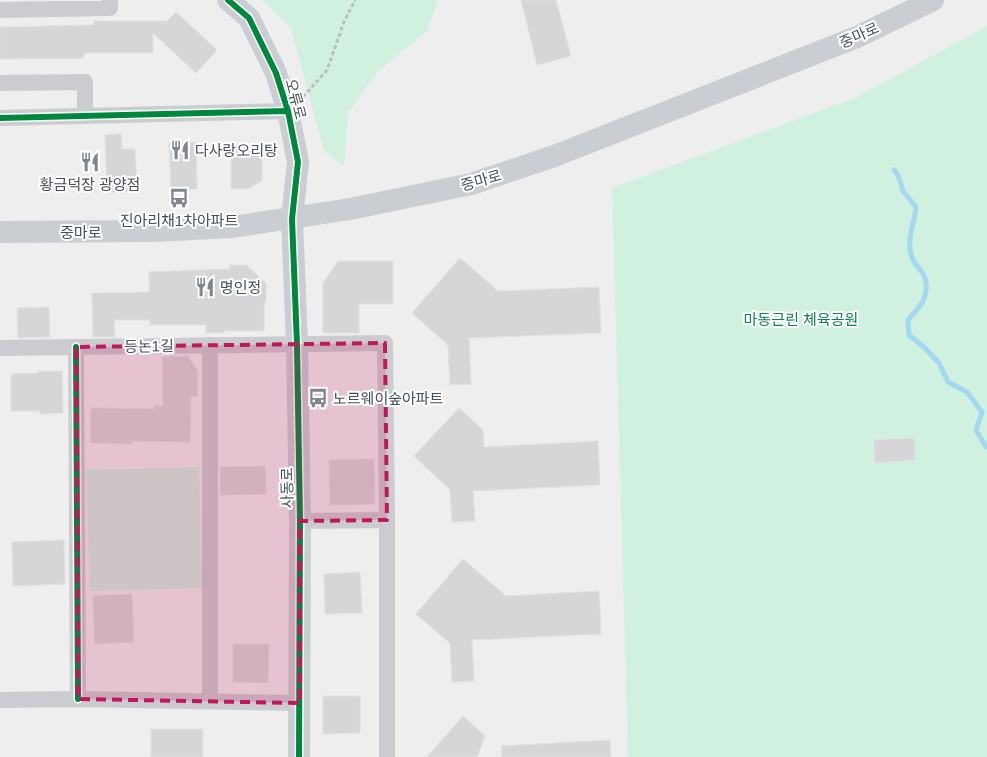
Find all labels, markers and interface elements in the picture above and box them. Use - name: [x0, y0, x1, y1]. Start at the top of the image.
- street label: 중마로: [837, 19, 881, 51]
- street label: 오류로: [282, 77, 310, 121]
- restaurant icon: 다사랑오리탕: [169, 139, 191, 161]
- place label: 다사랑오리탕: [195, 142, 278, 159]
- restaurant icon: 황금덕장 광양점: [79, 151, 101, 173]
- street label: 중마로: [459, 166, 503, 194]
- place label: 황금덕장 광양점: [40, 176, 140, 193]
- bus stop icon: 진아리채1차아파트: [168, 187, 190, 209]
- place label: 진아리채1차아파트: [120, 212, 239, 229]
- street label: 중마로: [60, 224, 102, 241]
- restaurant icon: 명인정: [194, 276, 216, 298]
- place label: 명인정: [220, 279, 261, 296]
- park label: 마동근린 체육공원: [744, 311, 858, 328]
- street label: 등논1길: [124, 337, 174, 355]
- bus stop icon: 노르웨이숲아파트: [307, 387, 329, 409]
- place label: 노르웨이숲아파트: [333, 390, 444, 407]
- street label: 사동로: [278, 467, 296, 509]

